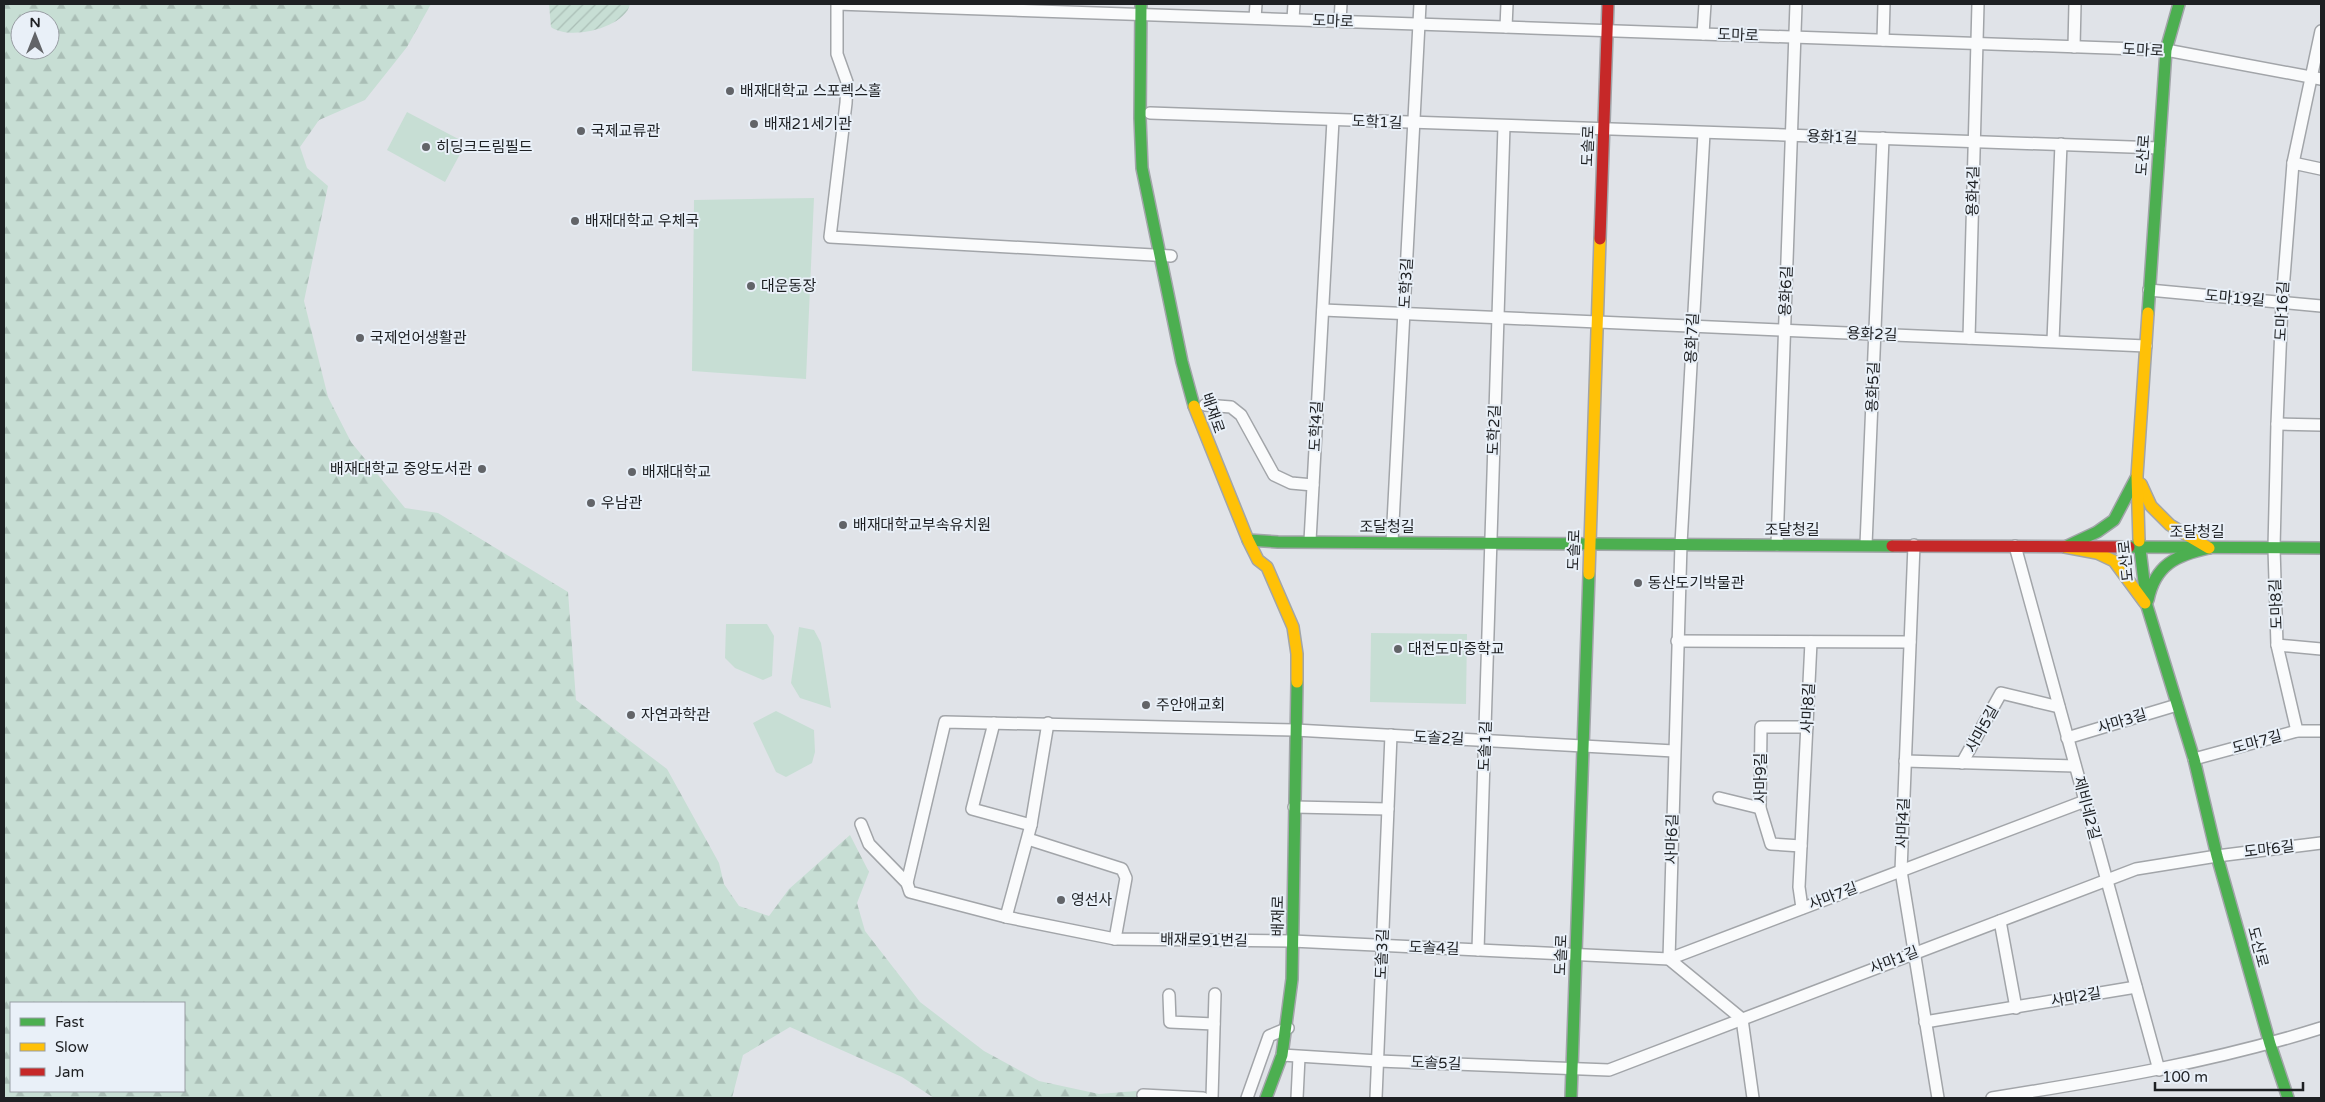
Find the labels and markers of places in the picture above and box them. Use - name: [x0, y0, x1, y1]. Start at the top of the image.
- place label: 배재대학교 스포렉스홀: [740, 82, 882, 100]
- marker: 배재대학교 스포렉스홀: [724, 85, 736, 97]
- place label: 배재21세기관: [764, 115, 852, 133]
- marker: 배재21세기관: [748, 118, 760, 130]
- place label: 국제교류관: [591, 122, 660, 140]
- marker: 국제교류관: [575, 125, 587, 137]
- place label: 히딩크드림필드: [436, 138, 533, 156]
- marker: 히딩크드림필드: [420, 141, 432, 153]
- place label: 배재대학교 우체국: [585, 212, 699, 230]
- marker: 배재대학교 우체국: [569, 215, 581, 227]
- place label: 대운동장: [761, 277, 816, 295]
- marker: 대운동장: [745, 280, 757, 292]
- place label: 국제언어생활관: [370, 329, 467, 347]
- marker: 국제언어생활관: [354, 332, 366, 344]
- place label: 배재대학교 중앙도서관: [330, 460, 472, 478]
- marker: 배재대학교 중앙도서관: [476, 463, 488, 475]
- place label: 배재대학교: [642, 463, 711, 481]
- marker: 배재대학교: [626, 466, 638, 478]
- place label: 우남관: [601, 494, 643, 512]
- marker: 우남관: [585, 497, 597, 509]
- place label: 배재대학교부속유치원: [853, 516, 991, 534]
- marker: 배재대학교부속유치원: [837, 519, 849, 531]
- place label: 동산도기박물관: [1648, 574, 1745, 592]
- marker: 동산도기박물관: [1632, 577, 1644, 589]
- place label: 대전도마중학교: [1408, 640, 1505, 658]
- marker: 대전도마중학교: [1392, 643, 1404, 655]
- place label: 주안애교회: [1156, 696, 1225, 714]
- marker: 주안애교회: [1140, 699, 1152, 711]
- place label: 자연과학관: [641, 706, 710, 724]
- marker: 자연과학관: [625, 709, 637, 721]
- place label: 영선사: [1071, 891, 1113, 909]
- marker: 영선사: [1055, 894, 1067, 906]

